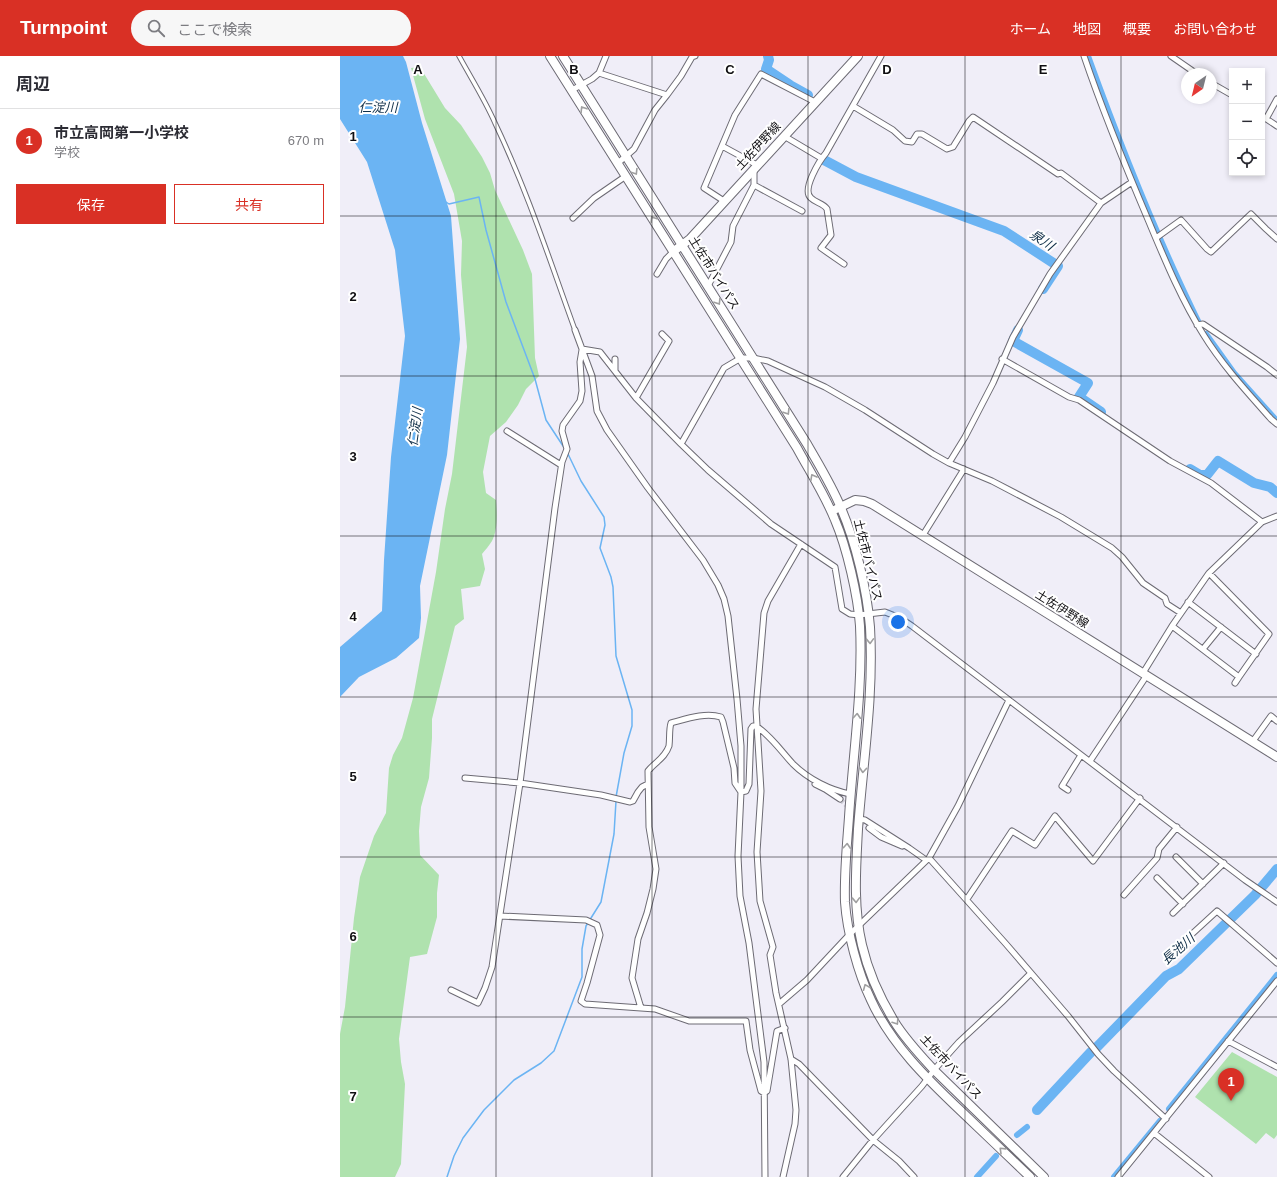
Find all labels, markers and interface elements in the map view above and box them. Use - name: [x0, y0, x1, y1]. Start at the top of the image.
- search box: [131, 10, 411, 46]
- text: Turnpoint: [20, 17, 107, 38]
- icon: search: [145, 17, 167, 39]
- text: ここで検索: [177, 21, 252, 38]
- text: ホーム: [1009, 21, 1051, 37]
- text: 地図: [1073, 21, 1101, 37]
- text: 概要: [1123, 21, 1151, 37]
- text: お問い合わせ: [1173, 21, 1257, 37]
- text: A: [413, 62, 423, 77]
- text: B: [569, 62, 579, 77]
- text: C: [725, 62, 735, 77]
- text: D: [882, 62, 892, 77]
- text: E: [1039, 62, 1048, 77]
- north arrow: [1181, 68, 1217, 104]
- map controls: [1229, 68, 1265, 176]
- button: +: [1229, 68, 1265, 104]
- text: 周辺: [16, 75, 50, 94]
- water label: 仁淀川: [358, 100, 399, 115]
- button: −: [1229, 104, 1265, 140]
- one-way arrow: [581, 106, 588, 113]
- street label: 土佐伊野線: [732, 119, 784, 173]
- text: 市立高岡第一小学校: [54, 124, 189, 141]
- text: 1: [349, 129, 357, 144]
- text: 1: [25, 133, 33, 148]
- text: 670 m: [288, 133, 324, 148]
- button: locate: [1229, 140, 1265, 176]
- text: 学校: [54, 145, 80, 160]
- one-way arrow: [631, 168, 638, 175]
- button: 保存: [16, 184, 166, 224]
- button: 共有: [174, 184, 324, 224]
- one-way arrow: [650, 216, 657, 223]
- water label: 泉川: [1027, 227, 1059, 255]
- street label: 土佐市バイパス: [686, 234, 742, 312]
- text: 2: [349, 289, 357, 304]
- one-way arrow: [713, 298, 721, 305]
- water label: 仁淀川: [405, 405, 425, 447]
- one-way arrow: [783, 408, 790, 415]
- text: 3: [349, 449, 357, 464]
- one-way arrow: [811, 474, 818, 481]
- street label: 土佐市バイパス: [851, 518, 885, 602]
- street label: 土佐伊野線: [1033, 587, 1091, 631]
- text: 4: [349, 609, 357, 624]
- your location: [888, 612, 908, 632]
- one-way arrow: [866, 638, 875, 644]
- one-way arrow: [853, 713, 862, 719]
- one-way arrow: [859, 767, 868, 773]
- text: 5: [349, 769, 357, 784]
- one-way arrow: [842, 843, 851, 849]
- one-way arrow: [852, 897, 861, 903]
- text: 6: [349, 929, 357, 944]
- water label: 長池川: [1158, 929, 1199, 967]
- one-way arrow: [862, 984, 870, 991]
- one-way arrow: [891, 1018, 898, 1025]
- street label: 土佐市バイパス: [917, 1032, 985, 1102]
- pin: 1: [1218, 1068, 1244, 1101]
- text: 7: [349, 1089, 357, 1104]
- one-way arrow: [999, 1148, 1006, 1155]

